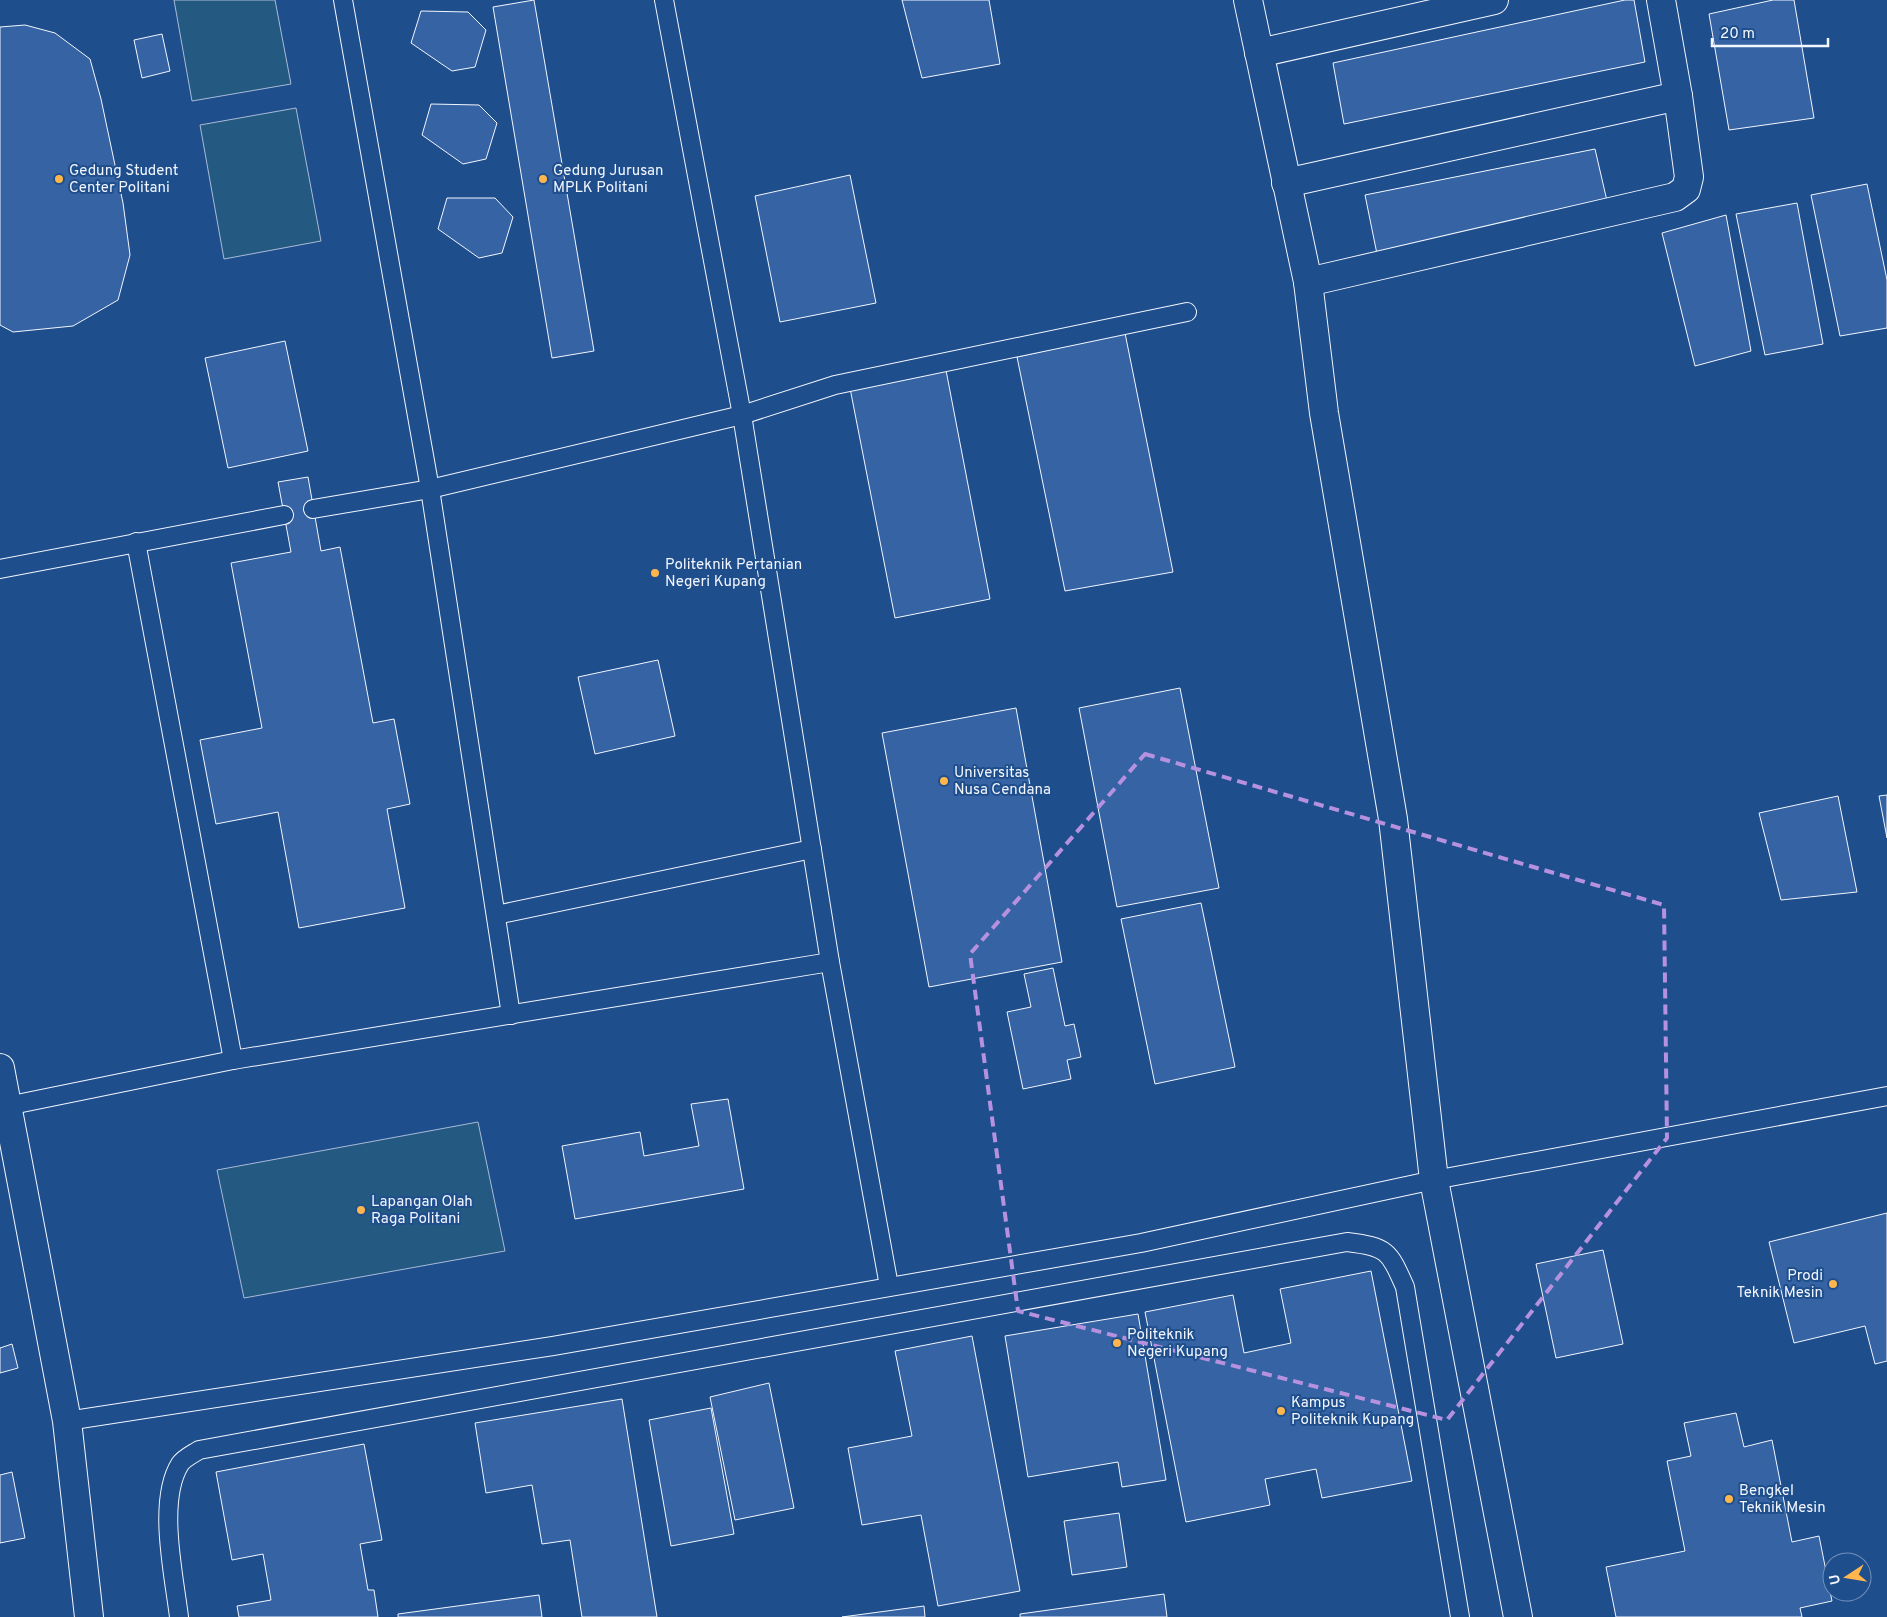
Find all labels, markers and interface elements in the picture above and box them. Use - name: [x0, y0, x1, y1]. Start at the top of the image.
- scale bar: [1712, 15, 1828, 47]
- text: 20 m: [1720, 25, 1755, 44]
- place label: Gedung Student Center Politani: [69, 162, 178, 198]
- place label: Gedung Jurusan MPLK Politani: [553, 162, 664, 198]
- marker: Gedung Student Center Politani: [53, 173, 65, 185]
- marker: Gedung Jurusan MPLK Politani: [537, 173, 549, 185]
- place label: Politeknik Pertanian Negeri Kupang: [665, 556, 802, 592]
- marker: Politeknik Pertanian Negeri Kupang: [649, 567, 661, 579]
- place label: Universitas Nusa Cendana: [954, 764, 1051, 800]
- marker: Universitas Nusa Cendana: [938, 775, 950, 787]
- place label: Lapangan Olah Raga Politani: [371, 1193, 473, 1229]
- marker: Lapangan Olah Raga Politani: [355, 1204, 367, 1216]
- place label: Prodi Teknik Mesin: [1736, 1267, 1823, 1303]
- marker: Prodi Teknik Mesin: [1827, 1278, 1839, 1290]
- place label: Politeknik Negeri Kupang: [1127, 1326, 1228, 1362]
- marker: Politeknik Negeri Kupang: [1111, 1337, 1123, 1349]
- place label: Kampus Politeknik Kupang: [1291, 1394, 1414, 1430]
- marker: Kampus Politeknik Kupang: [1275, 1405, 1287, 1417]
- place label: Bengkel Teknik Mesin: [1739, 1482, 1826, 1518]
- marker: Bengkel Teknik Mesin: [1723, 1493, 1735, 1505]
- north arrow: [1822, 1552, 1872, 1602]
- text: U: [1826, 1573, 1845, 1586]

